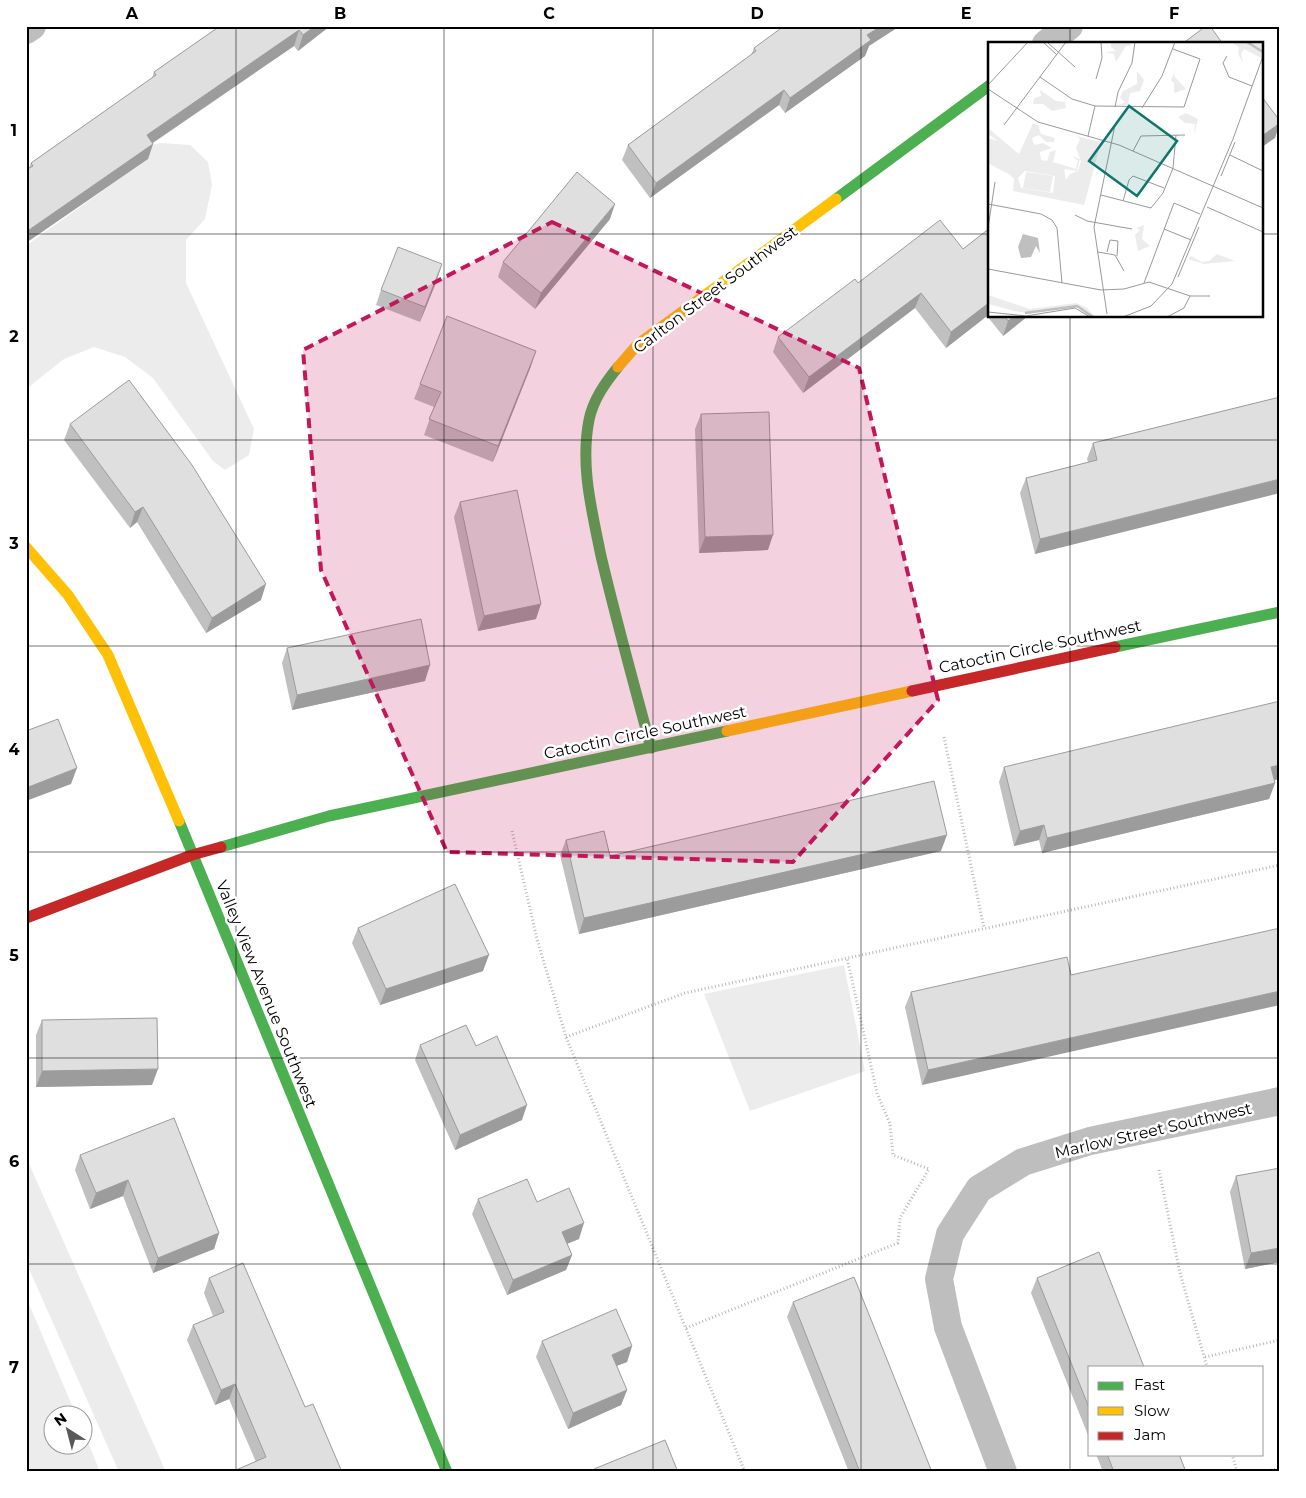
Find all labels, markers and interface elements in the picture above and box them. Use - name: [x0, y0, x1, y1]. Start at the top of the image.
- text: A: [125, 4, 139, 23]
- text: B: [334, 4, 346, 23]
- text: C: [543, 4, 555, 23]
- text: D: [750, 4, 764, 23]
- text: E: [961, 4, 971, 23]
- text: F: [1169, 4, 1179, 23]
- inset map: [988, 42, 1264, 318]
- text: 1: [11, 121, 17, 140]
- street label: Carlton Street Southwest: [630, 221, 801, 357]
- text: 2: [9, 327, 19, 346]
- text: 3: [8, 534, 19, 553]
- street label: Catoctin Circle Southwest: [937, 616, 1143, 677]
- street label: Catoctin Circle Southwest: [542, 702, 748, 763]
- text: 4: [8, 740, 20, 759]
- street label: Valley View Avenue Southwest: [212, 878, 321, 1111]
- text: 5: [9, 946, 19, 965]
- street label: Marlow Street Southwest: [1053, 1098, 1254, 1162]
- text: 6: [9, 1152, 19, 1171]
- text: 7: [9, 1358, 19, 1377]
- legend: [1088, 1366, 1264, 1456]
- text: Fast: [1134, 1375, 1165, 1394]
- text: Slow: [1134, 1401, 1170, 1420]
- north arrow: [42, 1406, 92, 1456]
- text: N: [50, 1409, 70, 1430]
- text: Jam: [1133, 1425, 1166, 1444]

